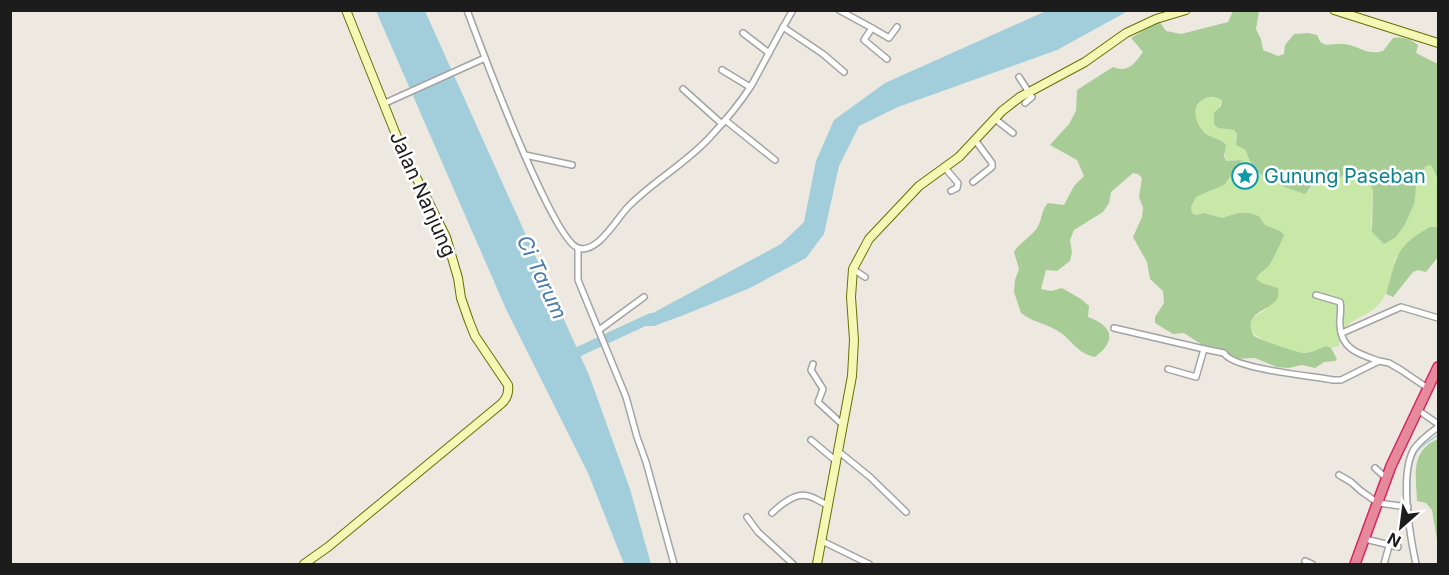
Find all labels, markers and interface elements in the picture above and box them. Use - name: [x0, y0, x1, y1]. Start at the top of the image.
- street label: Jalan Nanjung: [385, 127, 461, 261]
- place icon: Gunung Paseban: [1230, 161, 1260, 191]
- place label: Gunung Paseban: [1264, 164, 1426, 188]
- water label: Ci Tarum: [512, 231, 572, 323]
- north arrow: [1371, 497, 1431, 557]
- text: N: [1384, 529, 1404, 552]

